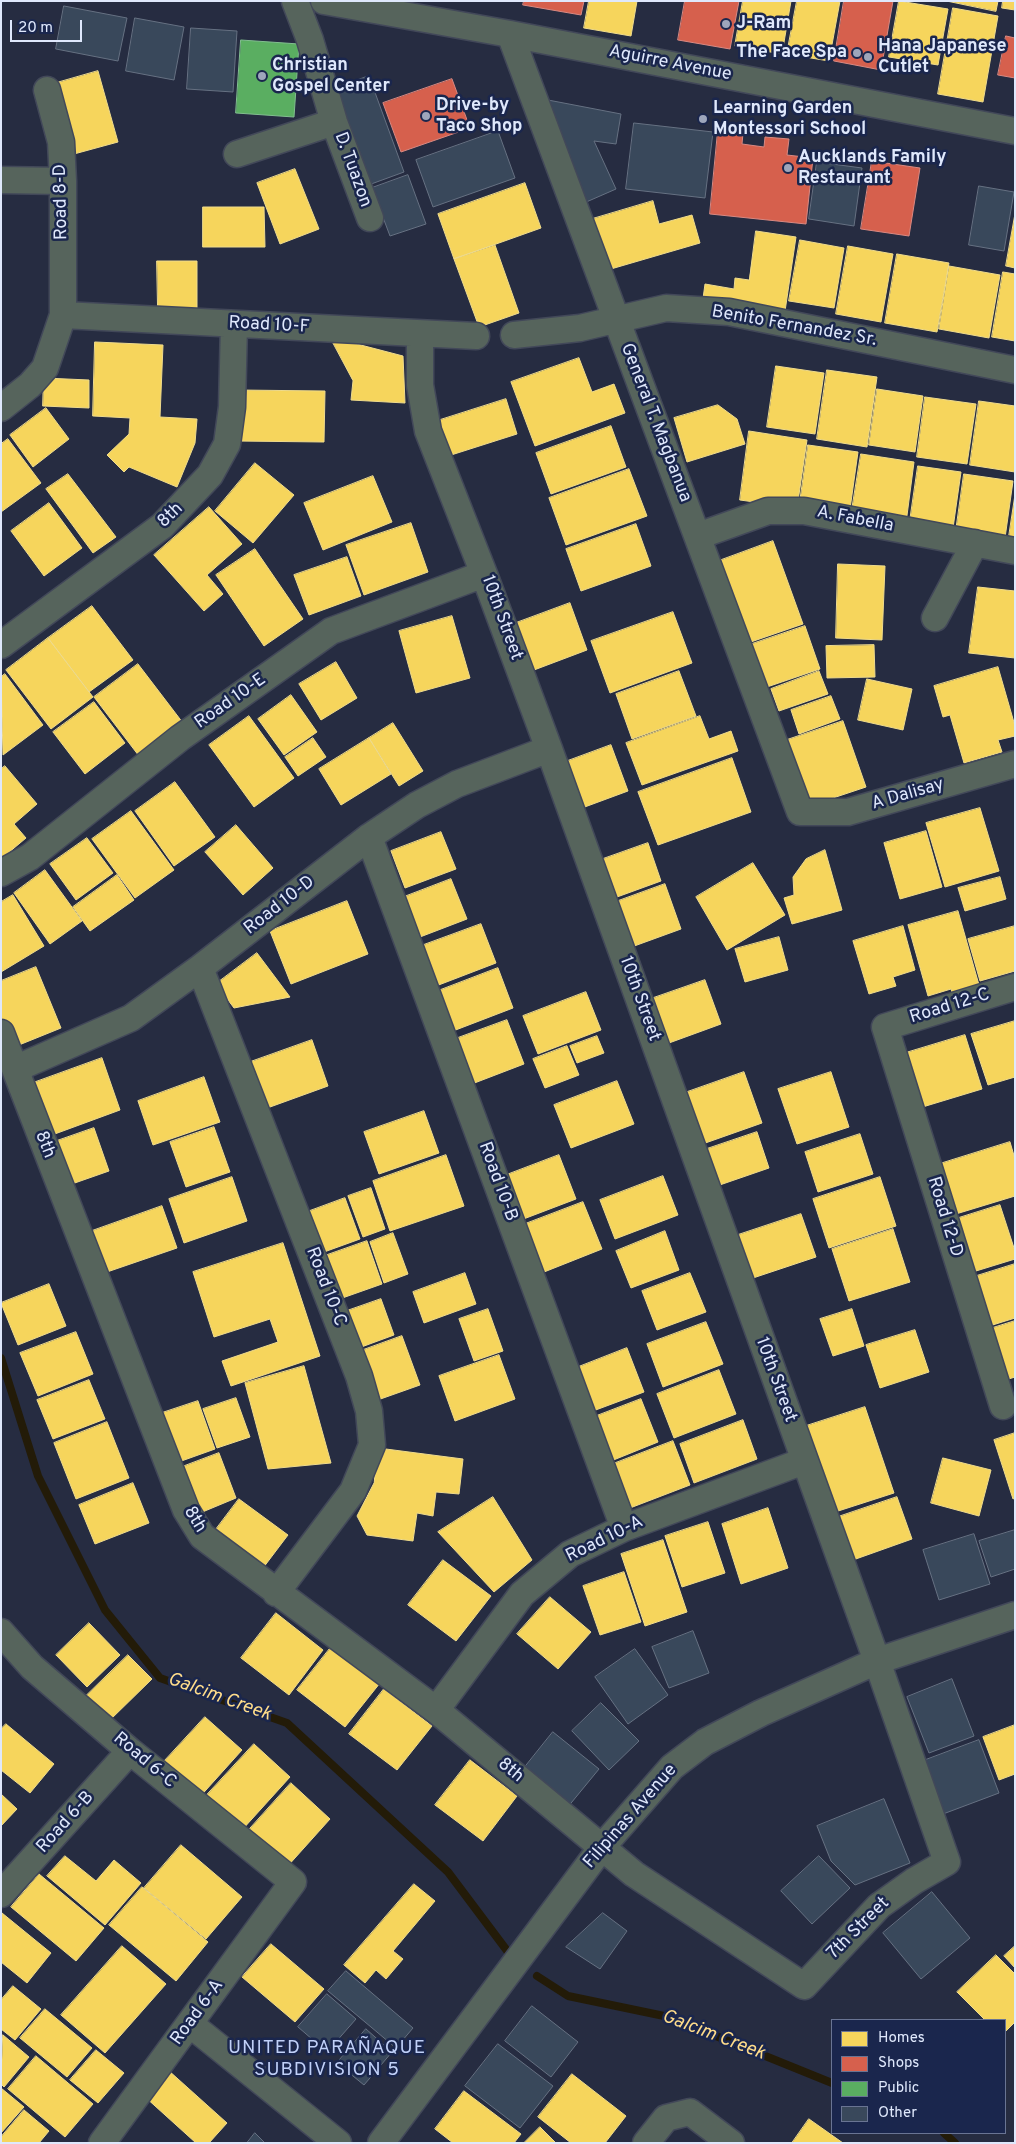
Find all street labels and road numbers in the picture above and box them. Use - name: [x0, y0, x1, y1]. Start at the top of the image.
- street label: Aguirre Avenue: [607, 42, 733, 86]
- street label: D. Tuazon: [328, 130, 376, 210]
- street label: Road 8-D: [51, 164, 73, 240]
- street label: Benito Fernandez Sr.: [710, 302, 878, 352]
- street label: Road 10-F: [228, 313, 310, 339]
- street label: General T. Magbanua: [615, 341, 695, 505]
- street label: 8th: [154, 499, 188, 533]
- street label: A. Fabella: [815, 502, 895, 538]
- street label: 10th Street: [476, 573, 526, 663]
- street label: Road 10-E: [191, 670, 271, 734]
- street label: A Dalisay: [869, 774, 947, 816]
- street label: Road 10-D: [240, 872, 320, 940]
- street label: 10th Street: [614, 954, 664, 1044]
- street label: Road 12-C: [907, 985, 993, 1029]
- street label: 8th: [29, 1128, 59, 1162]
- street label: Road 10-B: [473, 1139, 521, 1225]
- street label: Road 12-D: [922, 1174, 966, 1260]
- street label: Road 10-C: [300, 1244, 350, 1330]
- street label: 10th Street: [750, 1335, 800, 1425]
- street label: 8th: [178, 1503, 210, 1537]
- street label: Road 10-A: [563, 1512, 647, 1568]
- street label: Road 6-C: [108, 1728, 180, 1794]
- street label: 8th: [493, 1754, 527, 1788]
- street label: Filipinas Avenue: [580, 1760, 682, 1874]
- street label: Road 6-B: [33, 1788, 99, 1858]
- street label: 7th Street: [823, 1893, 895, 1965]
- street label: Road 6-A: [167, 1976, 229, 2050]

